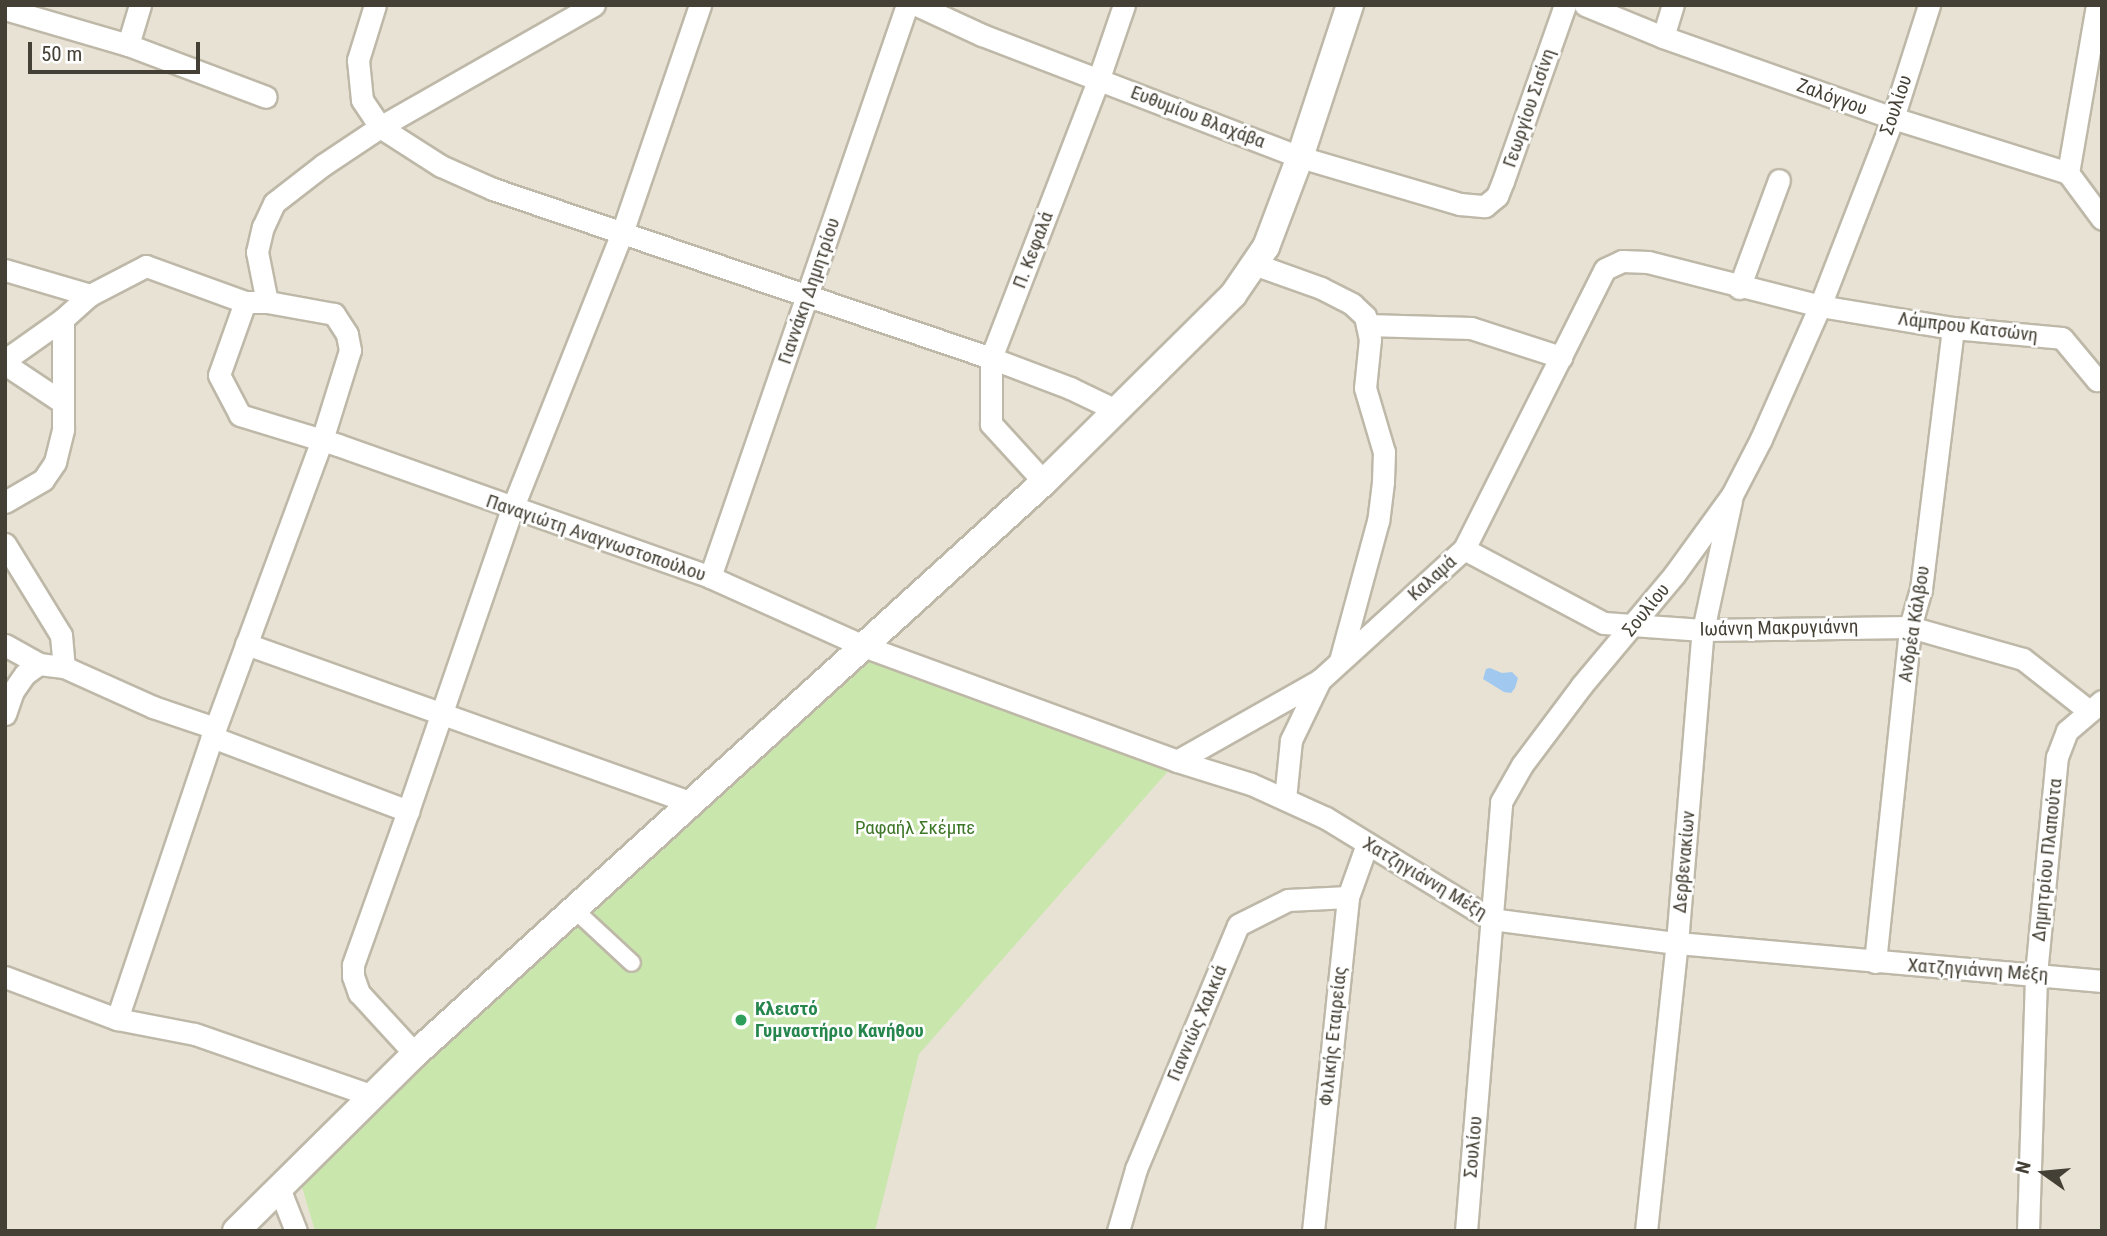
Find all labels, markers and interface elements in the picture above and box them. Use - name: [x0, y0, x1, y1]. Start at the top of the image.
- scale bar: [32, 28, 203, 72]
- text: 50 m: [41, 42, 82, 66]
- street label: Γεωργίου Σισίνη: [1498, 46, 1560, 170]
- street label: Σουλίου: [1875, 72, 1917, 138]
- street label: Ζαλόγγου: [1794, 74, 1870, 120]
- street label: Ευθυμίου Βλαχάβα: [1128, 81, 1268, 153]
- street label: Π. Κεφαλά: [1008, 208, 1058, 292]
- street label: Γιαννάκη Δημητρίου: [773, 215, 845, 367]
- street label: Λάμπρου Κατσώνη: [1897, 307, 2039, 347]
- street label: Παναγιώτη Αναγνωστοπούλου: [483, 490, 709, 586]
- street label: Καλαμά: [1403, 550, 1461, 606]
- street label: Ανδρέα Κάλβου: [1894, 564, 1934, 684]
- street label: Σουλίου: [1618, 579, 1674, 641]
- street label: Ιωάννη Μακρυγιάννη: [1700, 615, 1858, 641]
- street label: Δημητρίου Πλαπούτα: [2027, 777, 2067, 943]
- street label: Δερβενακίων: [1668, 810, 1700, 914]
- park label: Ραφαήλ Σκέμπε: [855, 817, 975, 839]
- street label: Χατζηγιάννη Μέξη: [1359, 832, 1491, 924]
- street label: Χατζηγιάννη Μέξη: [1907, 954, 2049, 986]
- street label: Γιαννιώς Χαλκιά: [1162, 962, 1232, 1084]
- street label: Φιλικής Εταιρείας: [1314, 965, 1352, 1107]
- place label: Κλειστό Γυμναστήριο Κανήθου: [755, 998, 924, 1042]
- marker: Κλειστό Γυμναστήριο Κανήθου: [733, 1012, 749, 1028]
- street label: Σουλίου: [1459, 1115, 1487, 1179]
- north arrow: [2009, 1138, 2079, 1208]
- text: N: [2011, 1159, 2036, 1176]

